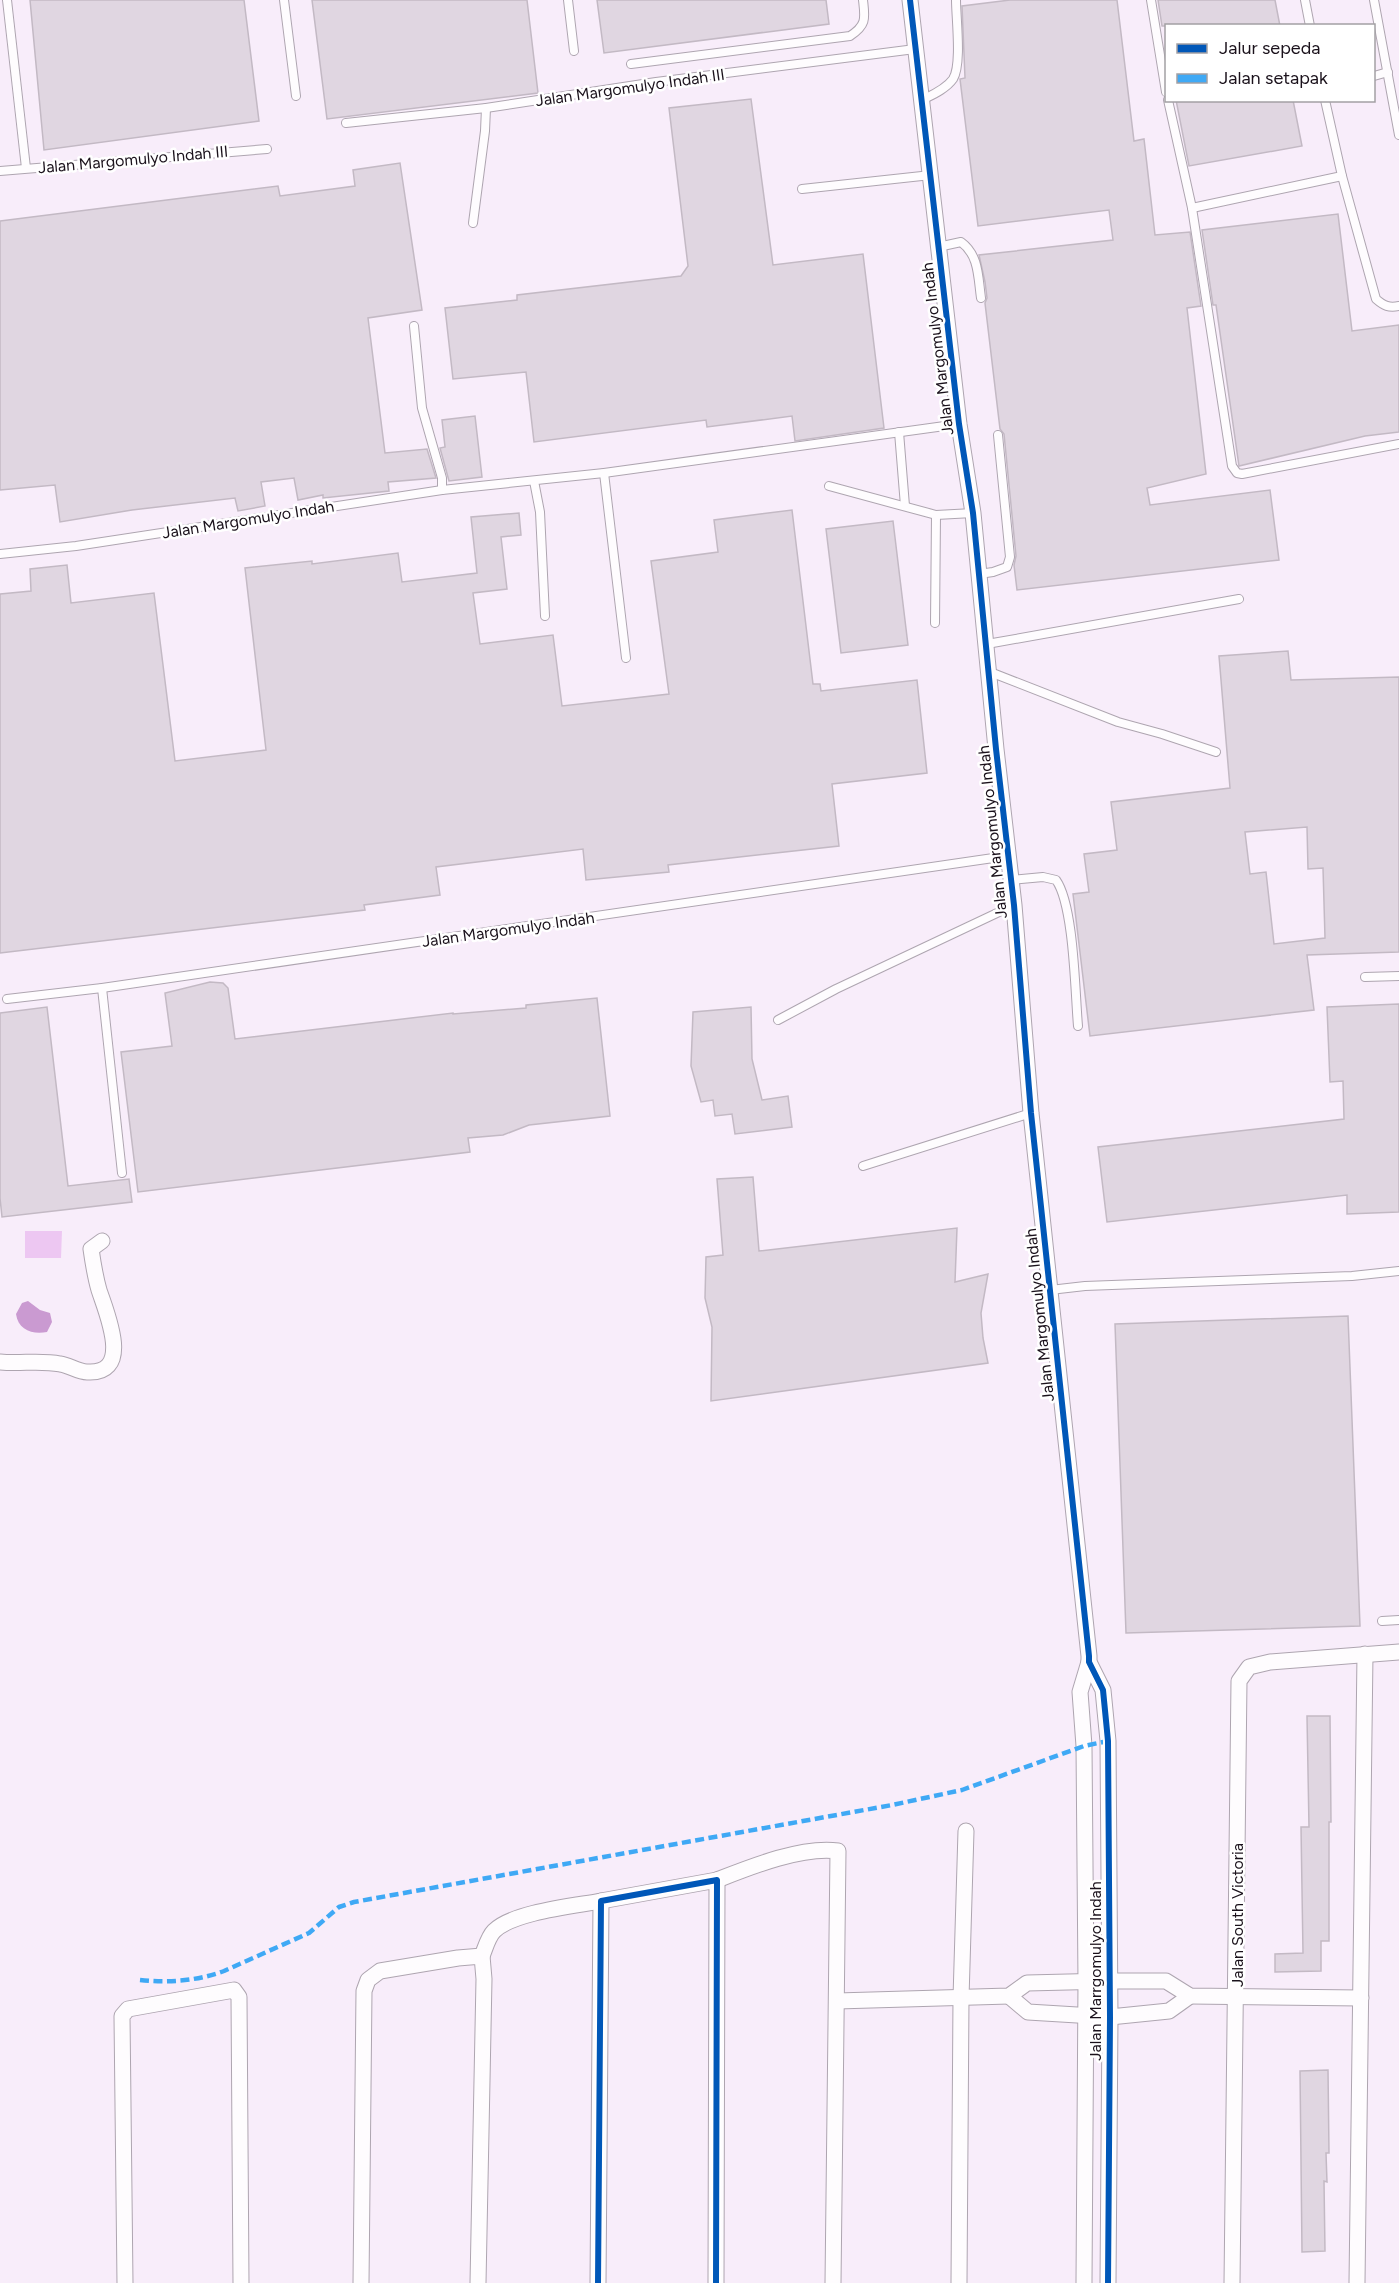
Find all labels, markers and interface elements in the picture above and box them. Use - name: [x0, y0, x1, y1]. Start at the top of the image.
- legend: [1165, 24, 1375, 102]
- text: Jalur sepeda: [1219, 37, 1320, 59]
- street label: Jalan Margomulyo Indah III: [534, 65, 726, 110]
- text: Jalan setapak: [1219, 67, 1328, 89]
- street label: Jalan Margomulyo Indah III: [37, 142, 229, 177]
- street label: Jalan Margomulyo Indah: [917, 261, 958, 436]
- street label: Jalan Margomulyo Indah: [161, 496, 336, 542]
- street label: Jalan Margomulyo Indah: [974, 744, 1011, 919]
- street label: Jalan Margomulyo Indah: [421, 908, 596, 951]
- street label: Jalan Margomulyo Indah: [1021, 1227, 1058, 1402]
- street label: Jalan South Victoria: [1228, 1843, 1247, 1987]
- street label: Jalan Marrgomulyo Indah: [1086, 1881, 1105, 2061]

